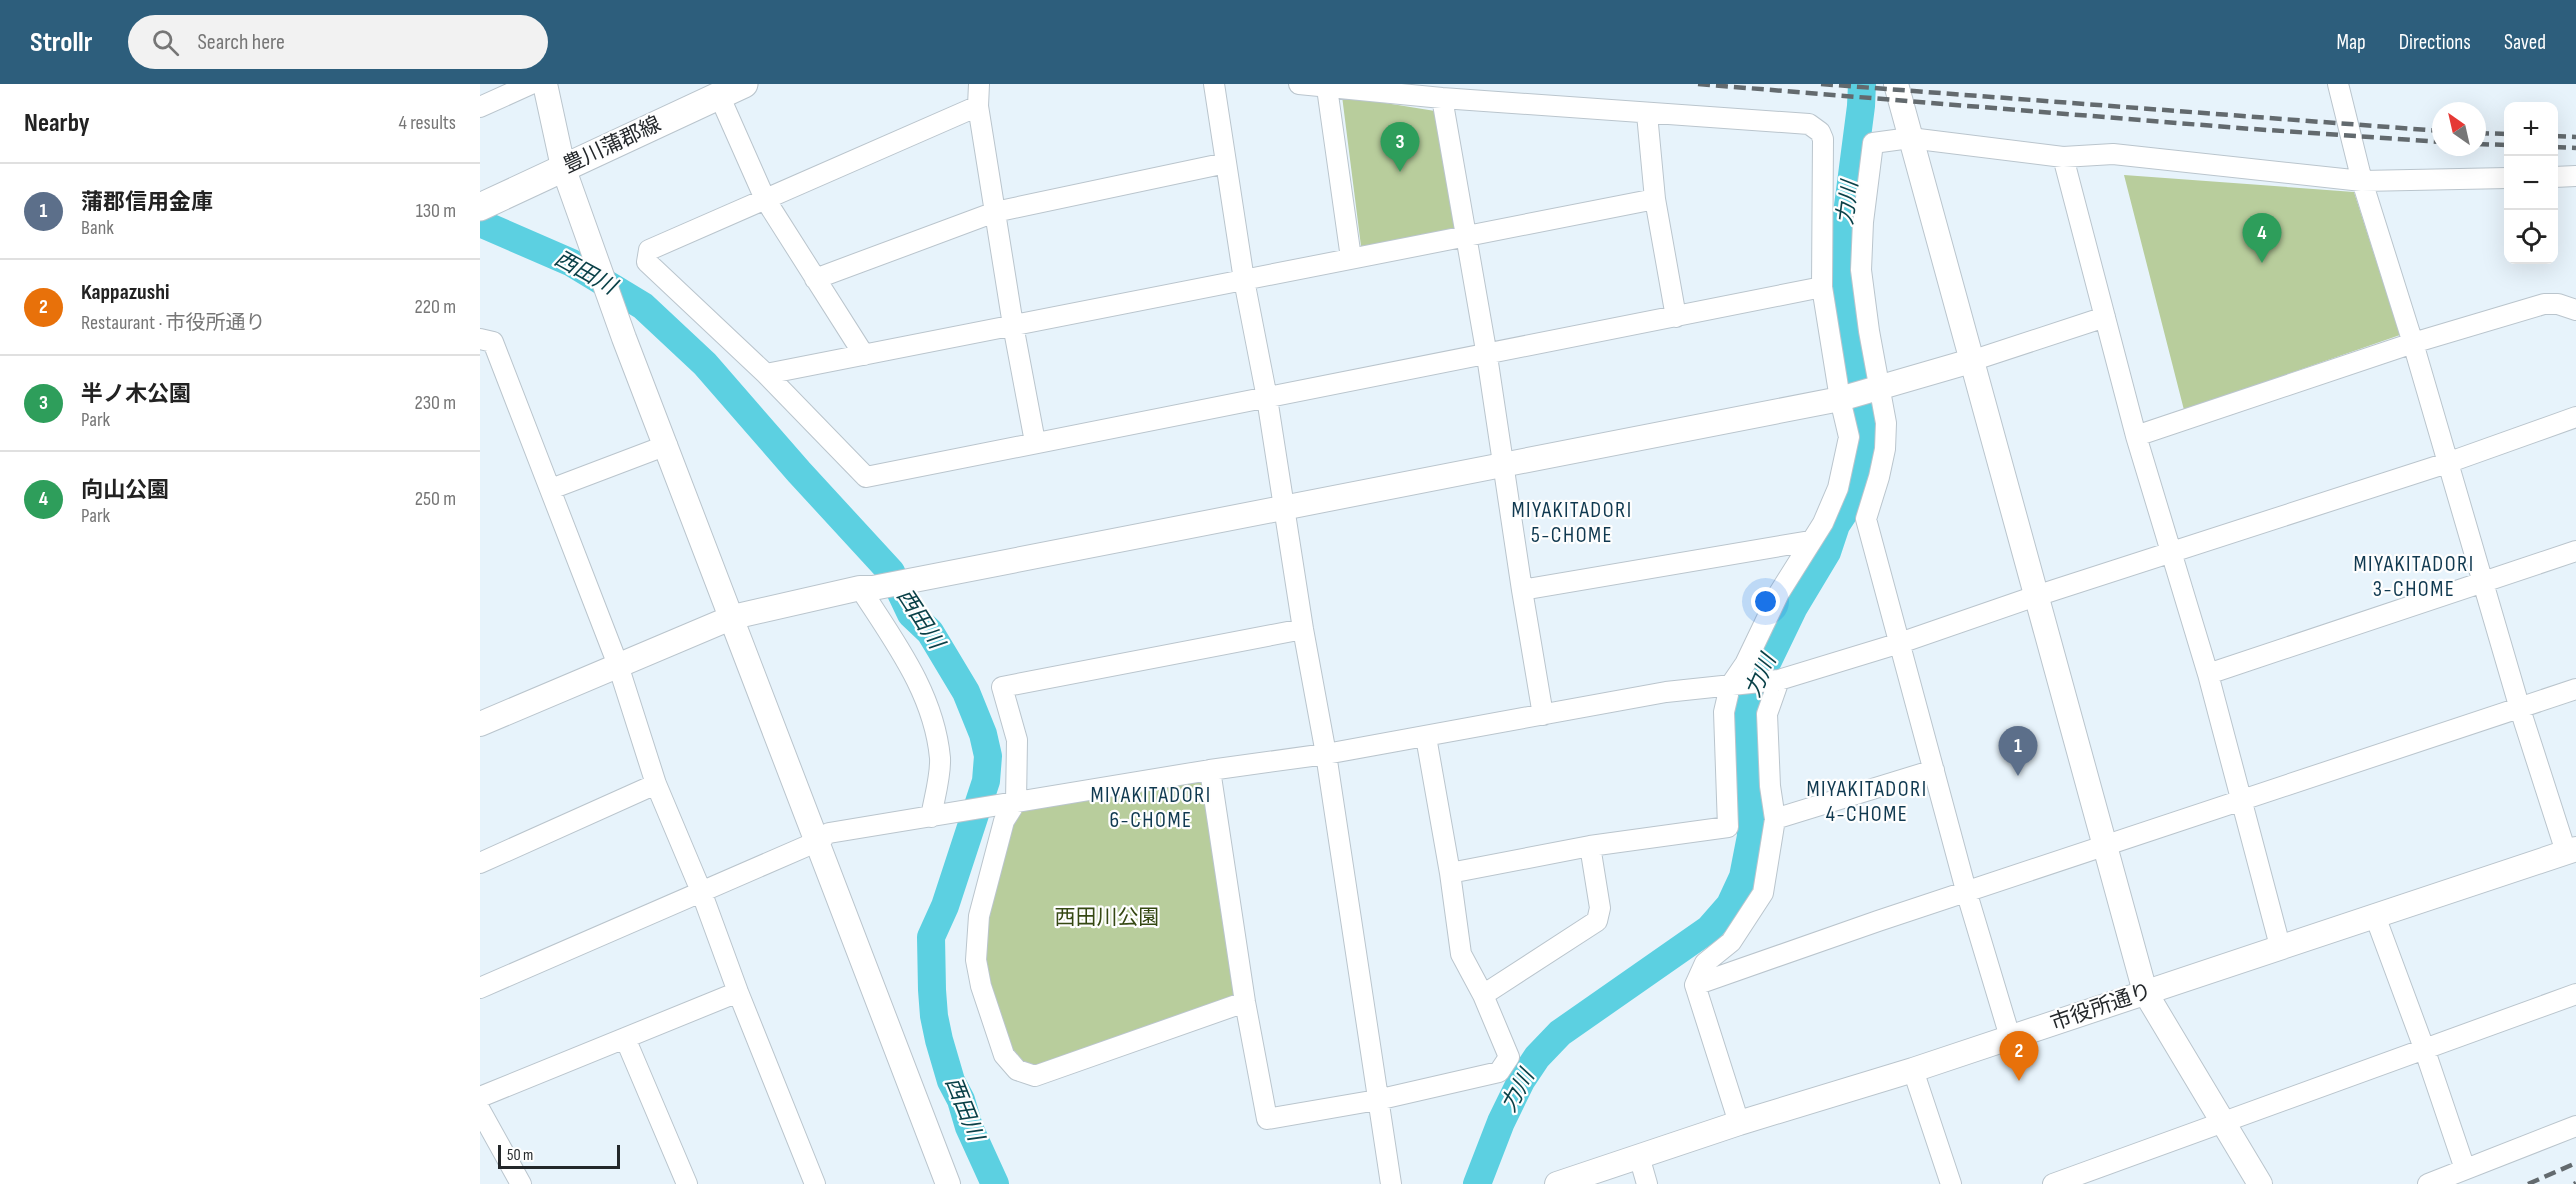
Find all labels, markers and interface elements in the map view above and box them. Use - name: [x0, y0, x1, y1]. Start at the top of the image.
- search box: [128, 15, 548, 69]
- text: Strollr: [30, 26, 92, 59]
- icon: search: [149, 26, 182, 59]
- text: Search here: [197, 29, 285, 56]
- text: Map: [2336, 30, 2366, 55]
- text: Directions: [2399, 30, 2471, 55]
- text: Saved: [2504, 30, 2546, 55]
- north arrow: [2432, 102, 2486, 156]
- map controls: [2504, 102, 2558, 264]
- button: +: [2504, 102, 2558, 156]
- text: Nearby: [24, 108, 90, 139]
- text: 4 results: [399, 111, 456, 135]
- street label: 豊川蒲郡線: [559, 111, 665, 179]
- pin: 3: [1380, 122, 1420, 172]
- button: −: [2504, 156, 2558, 210]
- water label: 力川: [1832, 178, 1864, 226]
- text: 蒲郡信用金庫: [81, 189, 213, 216]
- text: 1: [40, 199, 47, 223]
- text: 130 m: [416, 199, 456, 223]
- button: locate: [2504, 210, 2558, 264]
- pin: 4: [2242, 214, 2282, 263]
- text: Bank: [81, 216, 114, 240]
- water label: 西田川: [550, 245, 622, 302]
- text: Kappazushi: [81, 279, 169, 306]
- text: 2: [39, 295, 48, 319]
- text: 220 m: [415, 295, 456, 319]
- text: Restaurant · 市役所通り: [81, 311, 266, 335]
- text: 半ノ木公園: [81, 381, 191, 408]
- text: 3: [39, 391, 48, 415]
- text: 230 m: [414, 391, 456, 415]
- text: Park: [81, 408, 110, 432]
- text: 向山公園: [81, 477, 169, 504]
- text: 4: [39, 487, 48, 511]
- text: 250 m: [415, 487, 456, 511]
- district label: MIYAKITADORI 5-CHOME: [1511, 497, 1633, 549]
- text: Park: [81, 504, 110, 528]
- district label: MIYAKITADORI 3-CHOME: [2353, 551, 2475, 603]
- water label: 西田川: [891, 584, 950, 656]
- your location: [1751, 587, 1780, 616]
- water label: 力川: [1740, 649, 1783, 702]
- pin: 1: [1998, 726, 2038, 776]
- district label: MIYAKITADORI 4-CHOME: [1806, 776, 1928, 828]
- district label: MIYAKITADORI 6-CHOME: [1090, 782, 1212, 834]
- park label: 西田川公園: [1055, 905, 1160, 930]
- street label: 市役所通り: [2047, 978, 2155, 1036]
- pin: 2: [2000, 1032, 2038, 1081]
- water label: 力川: [1496, 1063, 1541, 1117]
- water label: 西田川: [939, 1073, 990, 1147]
- scale bar: [498, 1142, 620, 1170]
- text: 50 m: [507, 1146, 533, 1165]

